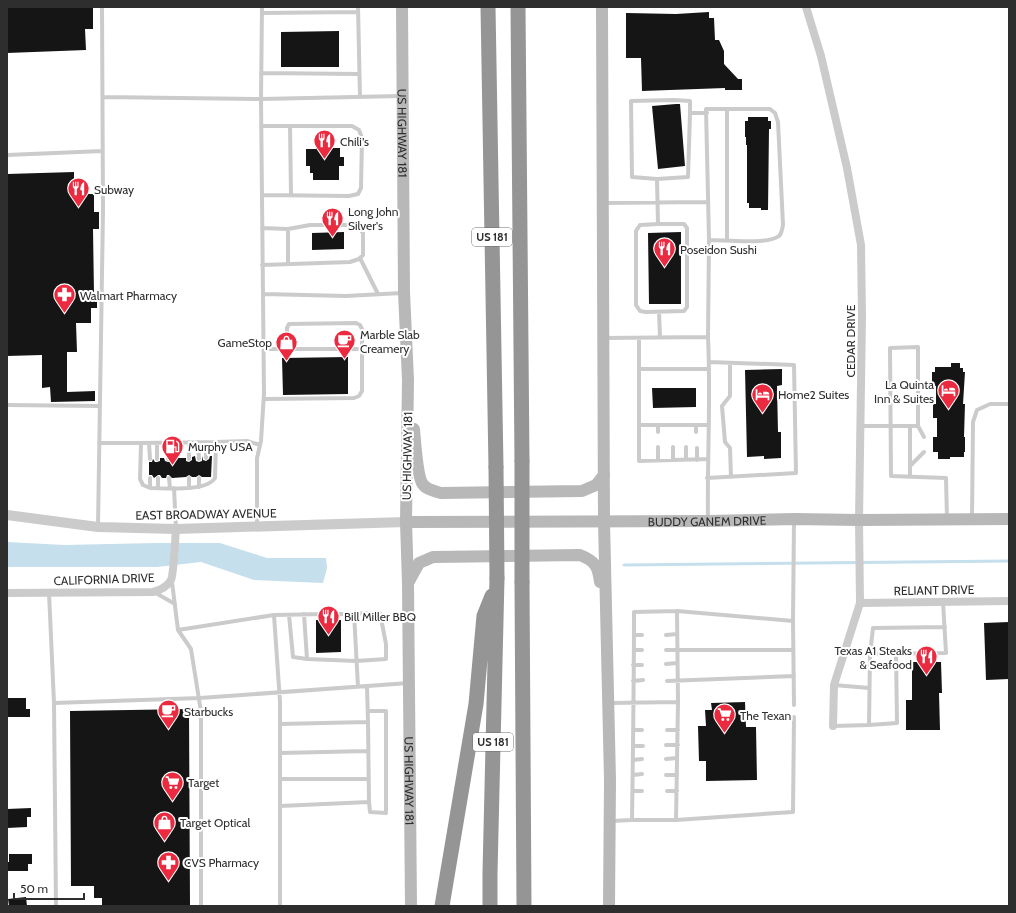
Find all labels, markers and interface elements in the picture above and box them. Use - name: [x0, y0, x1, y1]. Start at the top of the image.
- street label: US HIGHWAY 181: [395, 89, 411, 177]
- restaurant icon: Chili's: [312, 128, 338, 161]
- place label: Chili's: [340, 134, 369, 149]
- restaurant icon: Subway: [65, 176, 91, 209]
- place label: Subway: [94, 182, 134, 197]
- place label: Long John Silver's: [348, 204, 399, 233]
- restaurant icon: Long John Silver's: [320, 205, 346, 238]
- road number: US 181: [472, 228, 512, 246]
- restaurant icon: Poseidon Sushi: [652, 236, 678, 269]
- place label: Poseidon Sushi: [680, 242, 757, 257]
- pharmacy icon: Walmart Pharmacy: [52, 282, 78, 315]
- place label: Walmart Pharmacy: [80, 288, 177, 303]
- street label: CEDAR DRIVE: [843, 304, 858, 377]
- place label: Marble Slab Creamery: [360, 327, 420, 356]
- cafe icon: Marble Slab Creamery: [331, 328, 357, 361]
- shop icon: GameStop: [274, 329, 300, 362]
- place label: GameStop: [218, 335, 272, 350]
- place label: La Quinta Inn & Suites: [874, 377, 934, 406]
- hotel icon: La Quinta Inn & Suites: [936, 378, 962, 411]
- hotel icon: Home2 Suites: [749, 381, 775, 414]
- place label: Home2 Suites: [778, 387, 849, 402]
- street label: US HIGHWAY 181: [399, 412, 415, 500]
- fuel station icon: Murphy USA: [160, 433, 186, 466]
- place label: Murphy USA: [188, 439, 253, 454]
- street label: EAST BROADWAY AVENUE: [135, 505, 277, 523]
- street label: BUDDY GANEM DRIVE: [648, 512, 767, 529]
- street label: CALIFORNIA DRIVE: [53, 570, 155, 588]
- street label: RELIANT DRIVE: [893, 582, 975, 598]
- restaurant icon: Bill Miller BBQ: [316, 603, 342, 636]
- place label: Bill Miller BBQ: [344, 609, 416, 624]
- place label: Texas A1 Steaks & Seafood: [835, 643, 912, 672]
- restaurant icon: Texas A1 Steaks & Seafood: [914, 644, 940, 677]
- cafe icon: Starbucks: [156, 698, 182, 731]
- supermarket icon: The Texan: [711, 702, 737, 735]
- place label: Starbucks: [184, 704, 233, 719]
- place label: The Texan: [740, 708, 792, 723]
- road number: US 181: [473, 733, 513, 751]
- street label: US HIGHWAY 181: [402, 736, 418, 825]
- supermarket icon: Target: [160, 769, 186, 802]
- place label: Target: [188, 775, 219, 790]
- shop icon: Target Optical: [151, 809, 177, 842]
- place label: Target Optical: [180, 815, 251, 830]
- pharmacy icon: CVS Pharmacy: [156, 849, 182, 882]
- place label: CVS Pharmacy: [184, 855, 259, 870]
- scale bar: [14, 875, 84, 901]
- text: 50 m: [20, 881, 48, 896]

